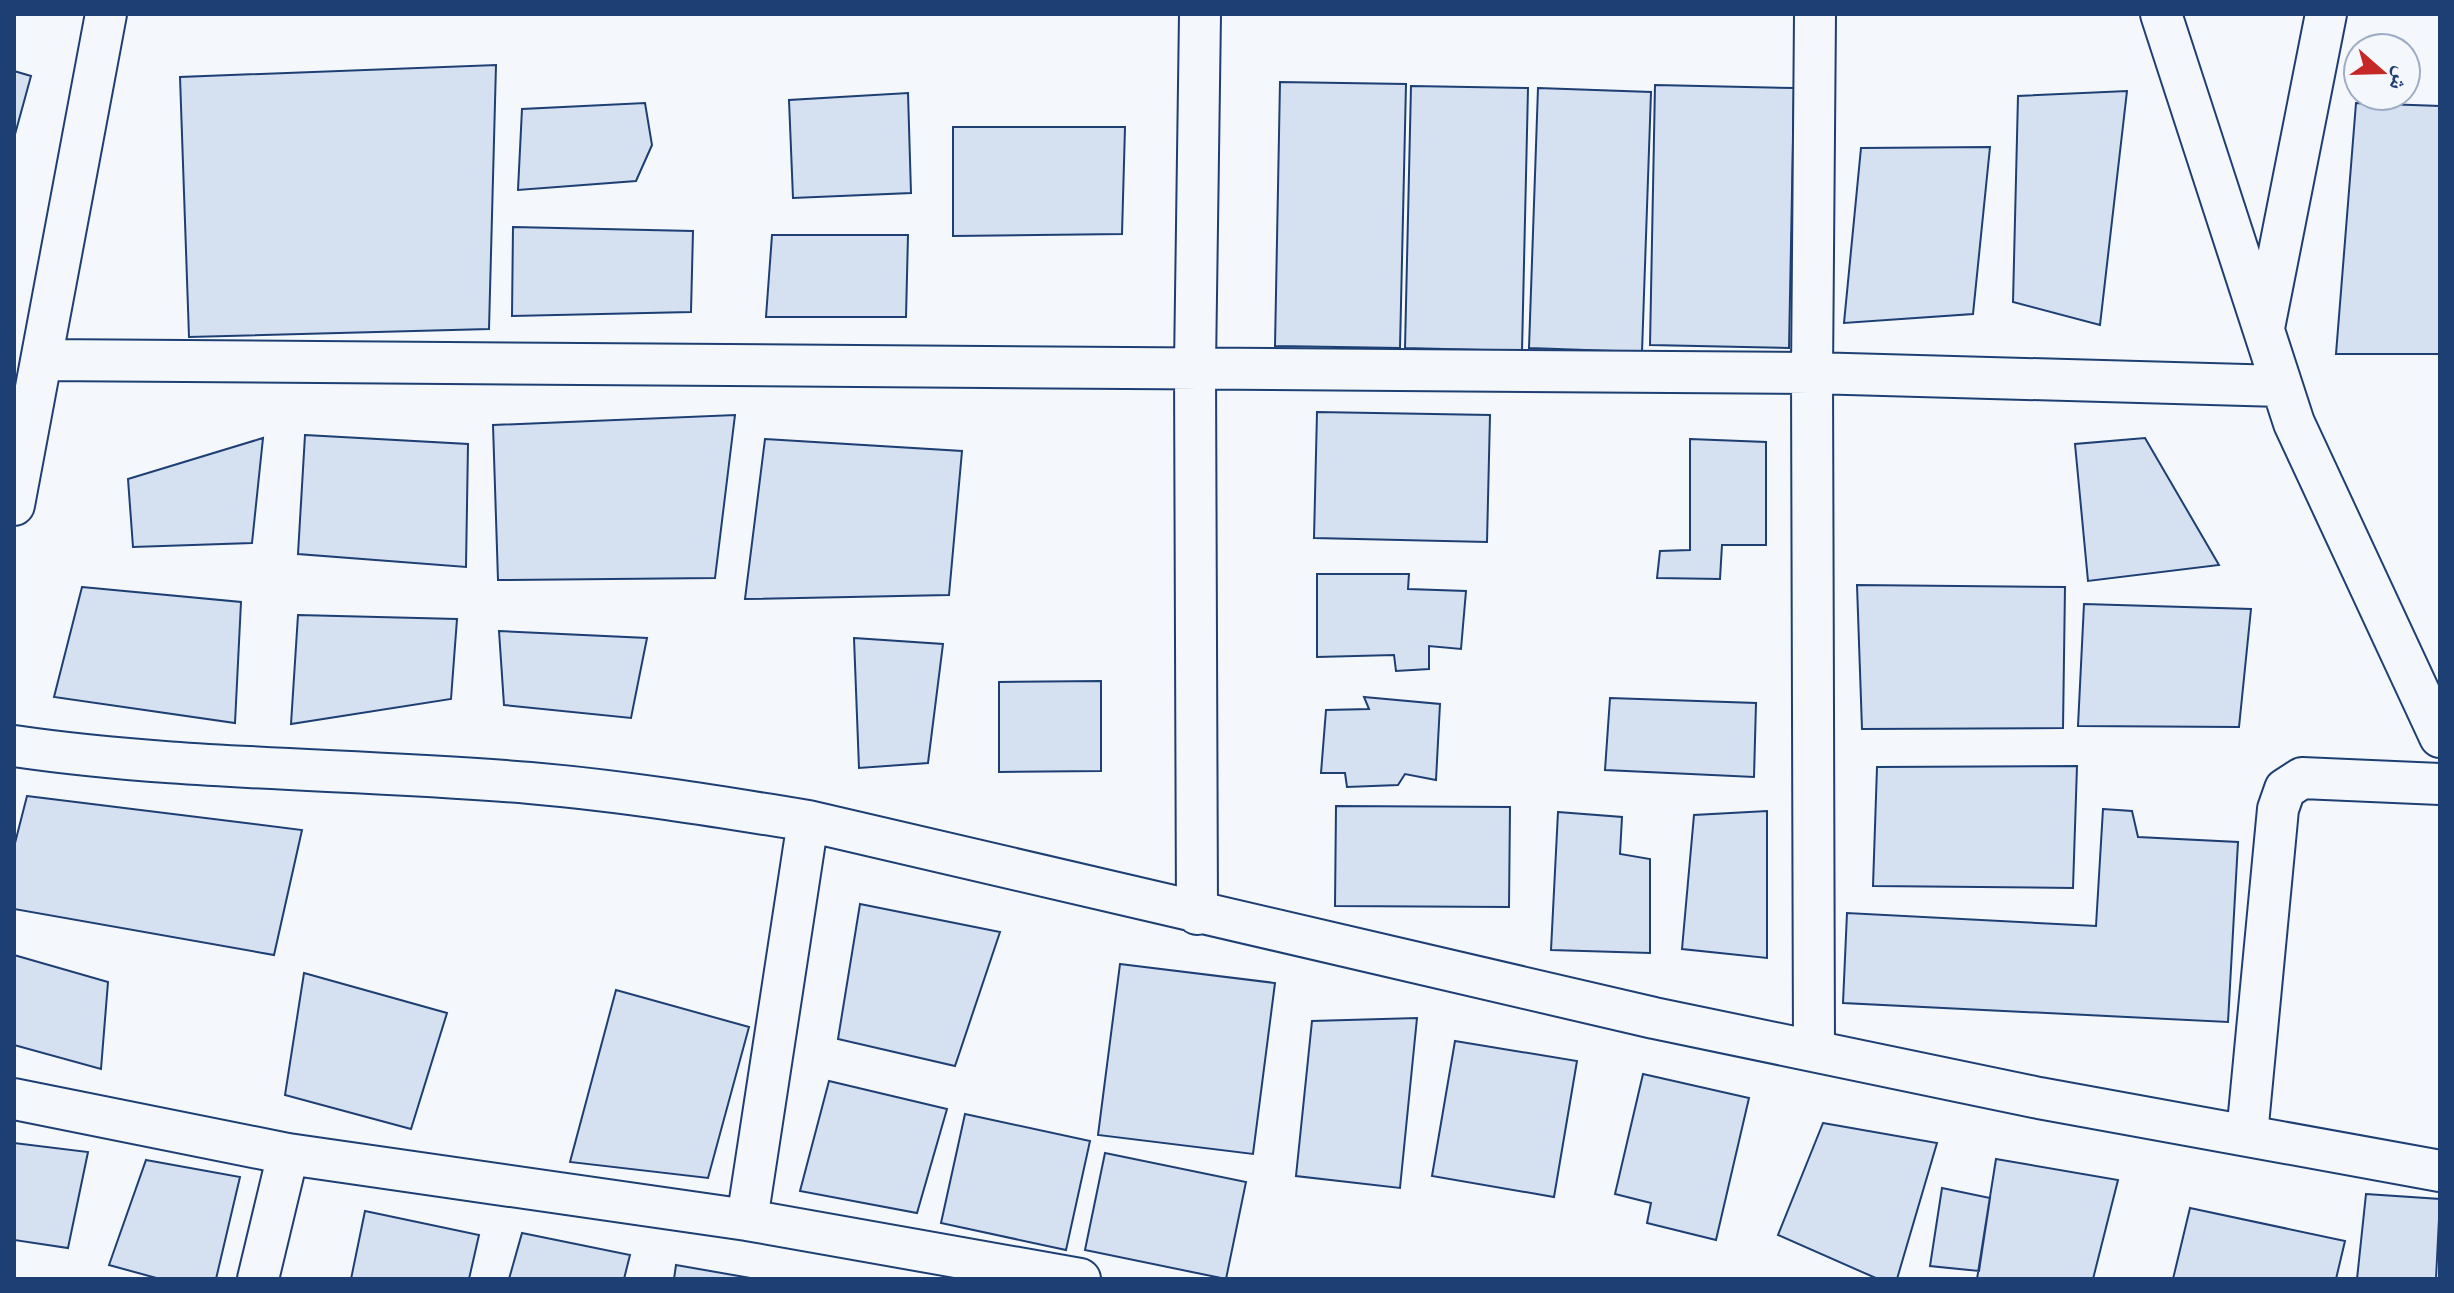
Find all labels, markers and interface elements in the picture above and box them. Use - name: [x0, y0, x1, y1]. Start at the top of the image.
- north arrow: [2342, 32, 2422, 112]
- text: ش: [2384, 63, 2417, 94]

